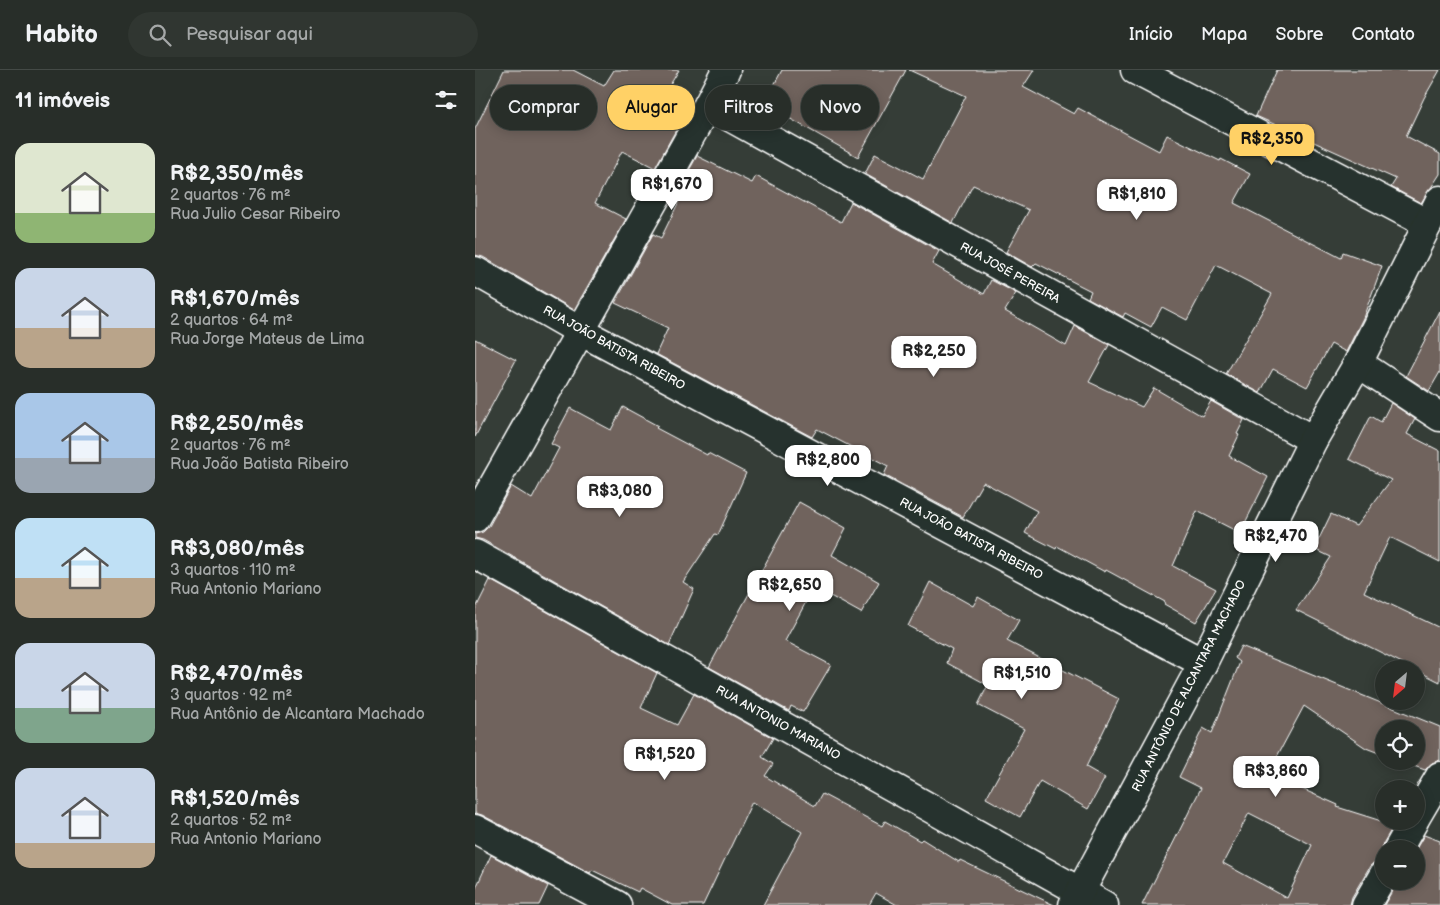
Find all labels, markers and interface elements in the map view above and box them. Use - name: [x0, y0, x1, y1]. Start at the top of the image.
- search box: [128, 12, 478, 57]
- text: Habito: [25, 20, 98, 49]
- icon: search: [146, 21, 174, 49]
- text: Pesquisar aqui: [186, 23, 313, 46]
- text: Início: [1129, 24, 1173, 45]
- text: Mapa: [1201, 24, 1247, 45]
- text: Sobre: [1275, 24, 1323, 45]
- text: Contato: [1351, 24, 1415, 45]
- chip: Comprar: [490, 85, 597, 130]
- chip: Alugar: [607, 85, 695, 130]
- chip: Filtros: [705, 85, 791, 130]
- chip: Novo: [801, 85, 879, 130]
- icon: filters: [432, 86, 460, 114]
- text: 11 imóveis: [15, 88, 110, 113]
- pin: R$2,350: [1226, 124, 1318, 166]
- text: R$2,350: [1240, 130, 1304, 149]
- text: R$2,350/mês: [170, 161, 303, 186]
- icon: home: [55, 163, 115, 223]
- pin: R$1,670: [626, 168, 718, 211]
- text: R$1,670: [642, 175, 702, 194]
- pin: R$1,810: [1091, 178, 1183, 221]
- text: R$1,810: [1108, 185, 1166, 204]
- text: 2 quartos · 76 m²: [170, 186, 291, 205]
- text: Rua Julio Cesar Ribeiro: [170, 205, 341, 224]
- street label: RUA JOSÉ PEREIRA: [957, 238, 1064, 307]
- text: R$1,670/mês: [170, 286, 300, 311]
- icon: home: [55, 288, 115, 348]
- street label: RUA JOÃO BATISTA RIBEIRO: [540, 302, 688, 393]
- text: 2 quartos · 64 m²: [170, 311, 293, 330]
- text: Rua Jorge Mateus de Lima: [170, 330, 365, 349]
- pin: R$2,250: [888, 336, 980, 378]
- text: R$2,250: [902, 342, 966, 361]
- text: R$2,250/mês: [170, 411, 304, 436]
- icon: home: [55, 413, 115, 473]
- text: 2 quartos · 76 m²: [170, 436, 291, 455]
- pin: R$2,800: [782, 444, 874, 487]
- text: R$2,800: [796, 451, 860, 470]
- text: Rua João Batista Ribeiro: [170, 455, 349, 474]
- pin: R$3,080: [574, 476, 666, 518]
- text: R$3,080: [588, 482, 652, 501]
- street label: RUA JOÃO BATISTA RIBEIRO: [897, 494, 1046, 583]
- pin: R$2,470: [1230, 520, 1322, 563]
- text: R$2,470: [1245, 527, 1307, 546]
- text: R$3,080/mês: [170, 536, 304, 561]
- icon: home: [55, 538, 115, 598]
- text: 3 quartos · 110 m²: [170, 561, 296, 580]
- pin: R$2,650: [744, 570, 836, 612]
- text: R$2,650: [758, 576, 822, 595]
- street label: RUA ANTÔNIO DE ALCANTARA MACHADO: [1128, 577, 1249, 794]
- text: Rua Antonio Mariano: [170, 580, 322, 599]
- pin: R$1,510: [976, 658, 1068, 700]
- north arrow: [1375, 660, 1425, 710]
- map controls: [1375, 660, 1425, 890]
- text: R$2,470/mês: [170, 661, 303, 686]
- icon: home: [55, 663, 115, 723]
- text: R$1,510: [993, 664, 1051, 683]
- street label: RUA ANTONIO MARIANO: [713, 682, 843, 764]
- text: 3 quartos · 92 m²: [170, 686, 292, 705]
- text: Rua Antônio de Alcantara Machado: [170, 705, 425, 724]
- button: locate: [1375, 720, 1425, 770]
- pin: R$1,520: [619, 738, 711, 781]
- text: R$1,520: [635, 745, 695, 764]
- pin: R$3,860: [1230, 756, 1322, 798]
- text: R$3,860: [1244, 762, 1308, 781]
- button: +: [1375, 780, 1425, 830]
- text: R$1,520/mês: [170, 786, 300, 811]
- icon: home: [55, 788, 115, 848]
- text: 2 quartos · 52 m²: [170, 811, 292, 830]
- text: Rua Antonio Mariano: [170, 830, 322, 849]
- button: −: [1375, 840, 1425, 890]

